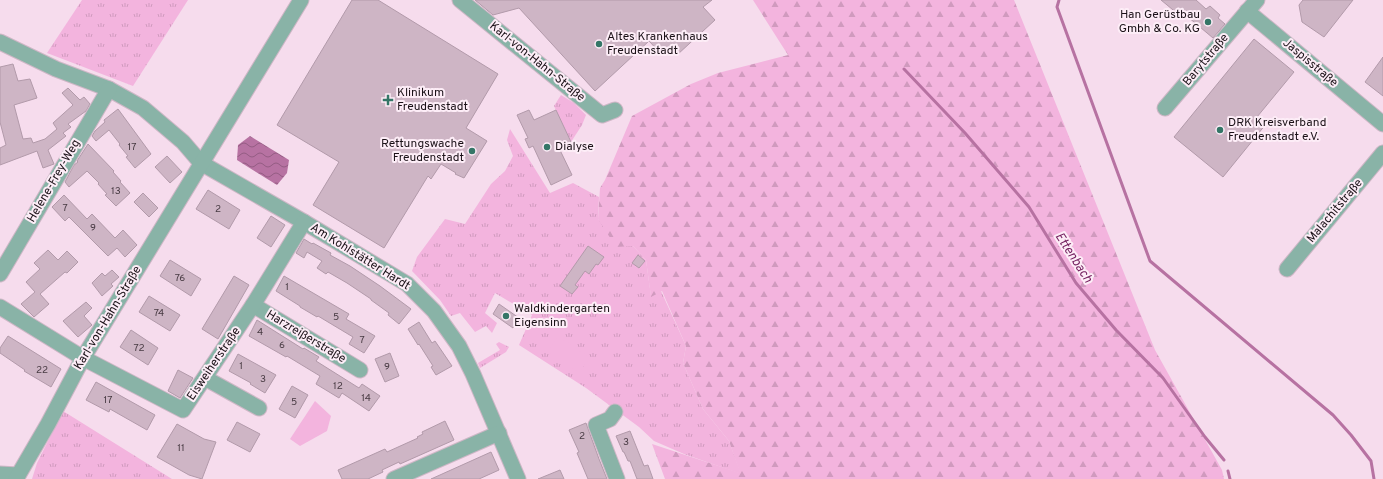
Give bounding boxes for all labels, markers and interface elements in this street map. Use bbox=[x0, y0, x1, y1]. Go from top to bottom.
place label: Han Gerüstbau Gmbh & Co. KG bbox=[1119, 7, 1200, 37]
marker: Han Gerüstbau Gmbh & Co. KG bbox=[1203, 17, 1213, 27]
street label: Karl-von-Hahn-Straße bbox=[486, 19, 588, 105]
place label: Altes Krankenhaus Freudenstadt bbox=[607, 29, 708, 59]
street label: Barytstraße bbox=[1179, 31, 1233, 89]
street label: Jaspisstraße bbox=[1279, 35, 1341, 91]
marker: Altes Krankenhaus Freudenstadt bbox=[594, 39, 604, 49]
place label: Klinikum Freudenstadt bbox=[397, 85, 468, 115]
marker: Klinikum Freudenstadt bbox=[382, 94, 394, 106]
place label: DRK Kreisverband Freudenstadt e.V. bbox=[1228, 115, 1326, 145]
marker: DRK Kreisverband Freudenstadt e.V. bbox=[1215, 125, 1225, 135]
place label: Rettungswache Freudenstadt bbox=[381, 136, 464, 166]
street label: Helene-Frey-Weg bbox=[24, 137, 84, 225]
place label: Dialyse bbox=[555, 139, 594, 155]
house number: 17 bbox=[128, 141, 136, 154]
marker: Dialyse bbox=[542, 142, 552, 152]
marker: Rettungswache Freudenstadt bbox=[467, 146, 477, 156]
street label: Malachitstraße bbox=[1304, 176, 1366, 246]
house number: 13 bbox=[111, 185, 121, 198]
house number: 7 bbox=[62, 202, 68, 215]
house number: 2 bbox=[215, 203, 221, 216]
street label: Am Kohlstätter Hardt bbox=[307, 220, 413, 294]
house number: 9 bbox=[90, 222, 96, 235]
water label: Ettenbach bbox=[1051, 230, 1095, 286]
street label: Karl-von-Hahn-Straße bbox=[71, 263, 145, 373]
house number: 76 bbox=[175, 272, 185, 285]
house number: 1 bbox=[285, 281, 289, 294]
place label: Waldkindergarten Eigensinn bbox=[514, 301, 610, 331]
house number: 74 bbox=[154, 307, 164, 320]
street label: Harzreißerstraße bbox=[263, 307, 349, 367]
house number: 5 bbox=[333, 311, 339, 324]
marker: Waldkindergarten Eigensinn bbox=[501, 311, 511, 321]
street label: Eisweiherstraße bbox=[184, 324, 244, 404]
house number: 4 bbox=[257, 326, 263, 339]
house number: 7 bbox=[359, 334, 365, 347]
house number: 6 bbox=[279, 339, 285, 352]
house number: 72 bbox=[133, 342, 145, 355]
house number: 1 bbox=[239, 360, 243, 373]
house number: 9 bbox=[384, 361, 390, 374]
house number: 22 bbox=[36, 364, 48, 377]
house number: 3 bbox=[260, 373, 266, 386]
house number: 12 bbox=[333, 380, 343, 393]
house number: 14 bbox=[361, 392, 371, 405]
house number: 17 bbox=[104, 394, 112, 407]
house number: 5 bbox=[291, 396, 297, 409]
house number: 2 bbox=[579, 430, 585, 443]
house number: 3 bbox=[623, 436, 629, 449]
house number: 11 bbox=[177, 442, 185, 455]

